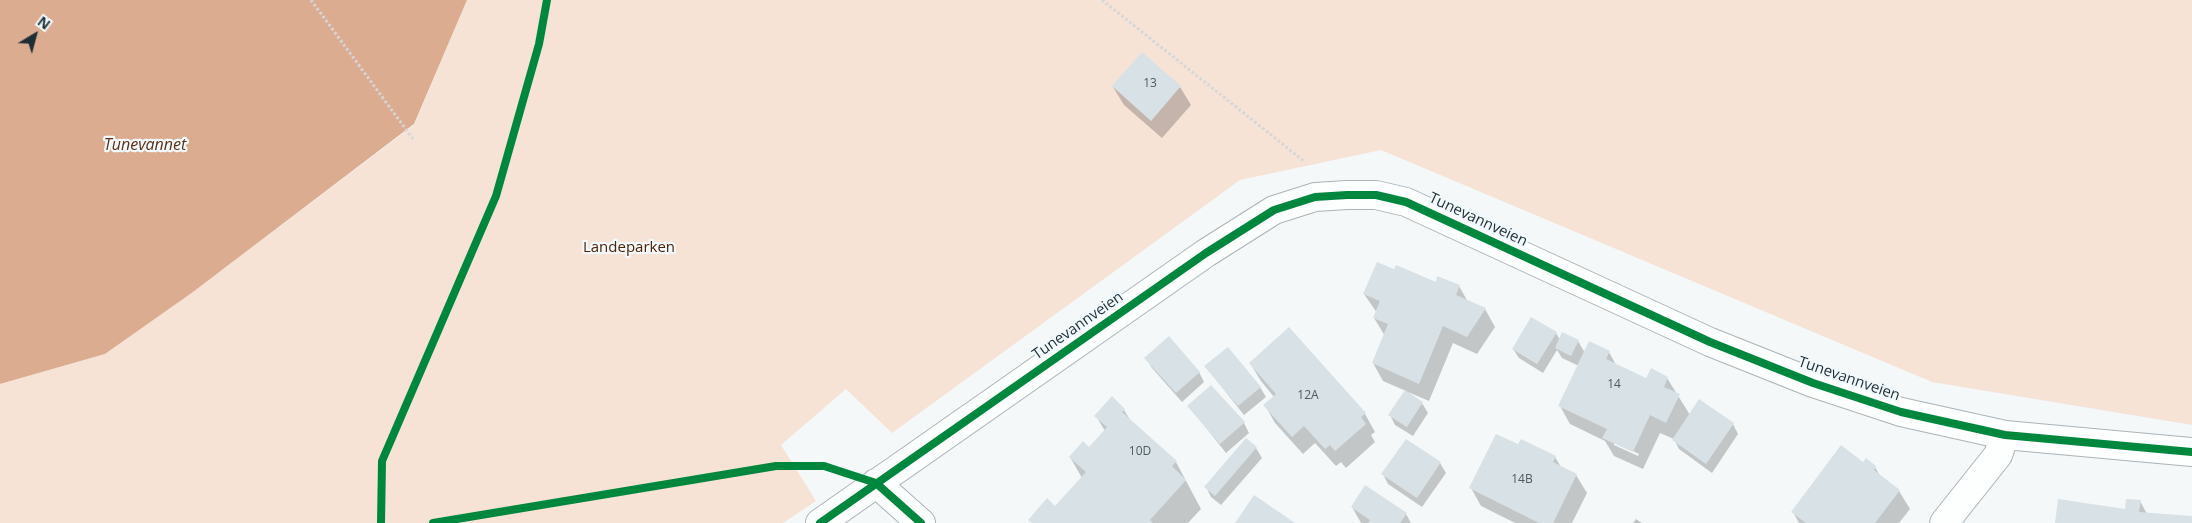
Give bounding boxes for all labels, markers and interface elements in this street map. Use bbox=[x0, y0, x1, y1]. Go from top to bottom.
north arrow bbox=[10, 10, 60, 60]
text: N bbox=[34, 12, 55, 34]
house number: 13 bbox=[1143, 77, 1157, 91]
water label: Tunevannet bbox=[104, 135, 186, 155]
street label: Tunevannveien bbox=[1426, 189, 1530, 251]
park label: Landeparken bbox=[583, 239, 675, 257]
street label: Tunevannveien bbox=[1029, 288, 1127, 364]
street label: Tunevannveien bbox=[1796, 353, 1902, 405]
house number: 14 bbox=[1607, 378, 1621, 392]
house number: 12A bbox=[1297, 389, 1319, 403]
house number: 10D bbox=[1129, 445, 1151, 459]
house number: 14B bbox=[1511, 473, 1533, 487]

